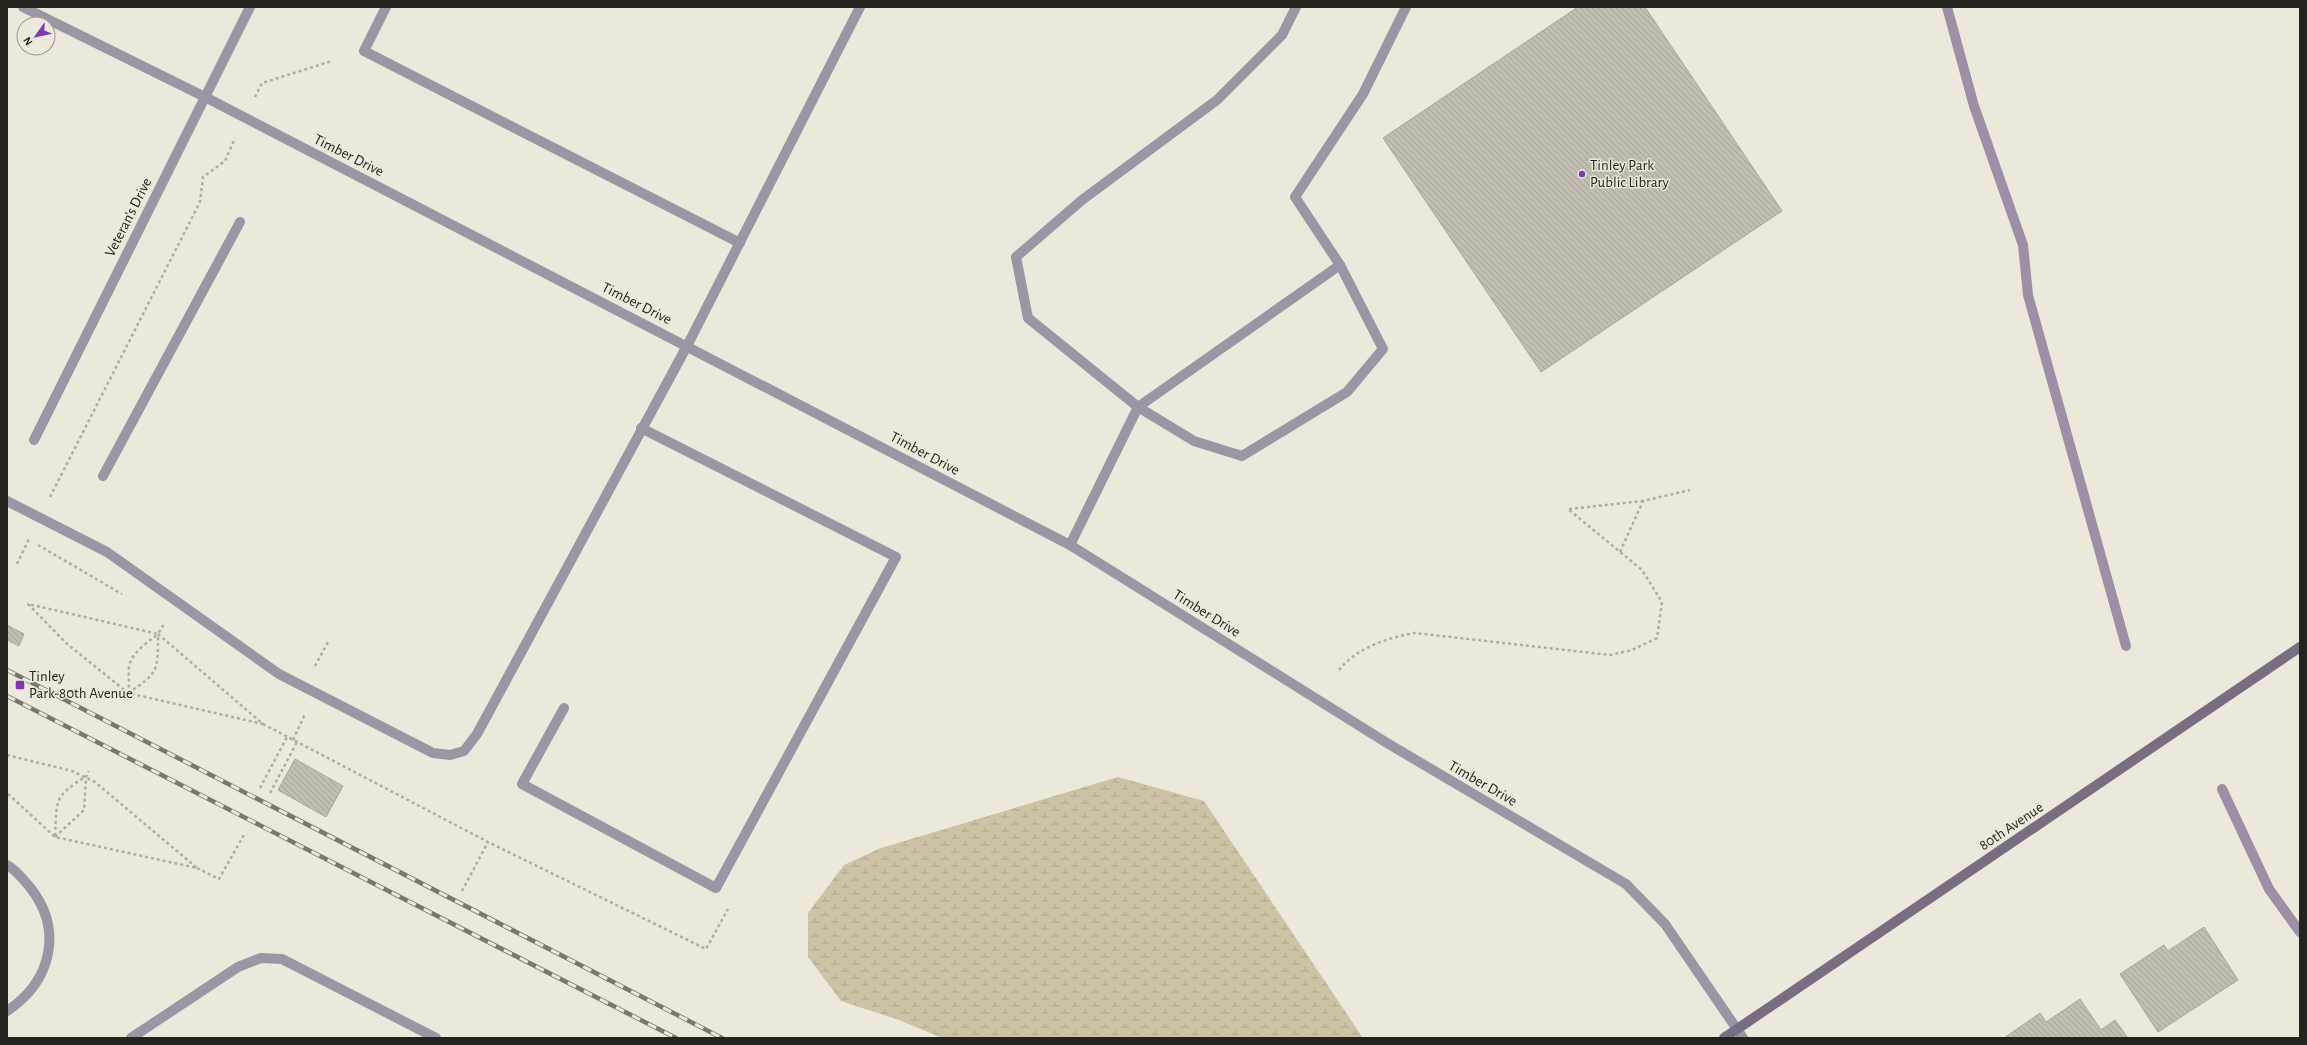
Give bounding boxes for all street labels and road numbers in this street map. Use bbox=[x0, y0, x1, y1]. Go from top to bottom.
street label: Timber Drive bbox=[311, 131, 386, 179]
street label: Veteran's Drive bbox=[102, 175, 155, 259]
street label: Timber Drive bbox=[599, 279, 674, 327]
street label: Timber Drive bbox=[888, 429, 962, 478]
street label: Timber Drive bbox=[1170, 587, 1243, 640]
street label: Timber Drive bbox=[1446, 758, 1520, 809]
street label: 80th Avenue bbox=[1976, 800, 2046, 853]

